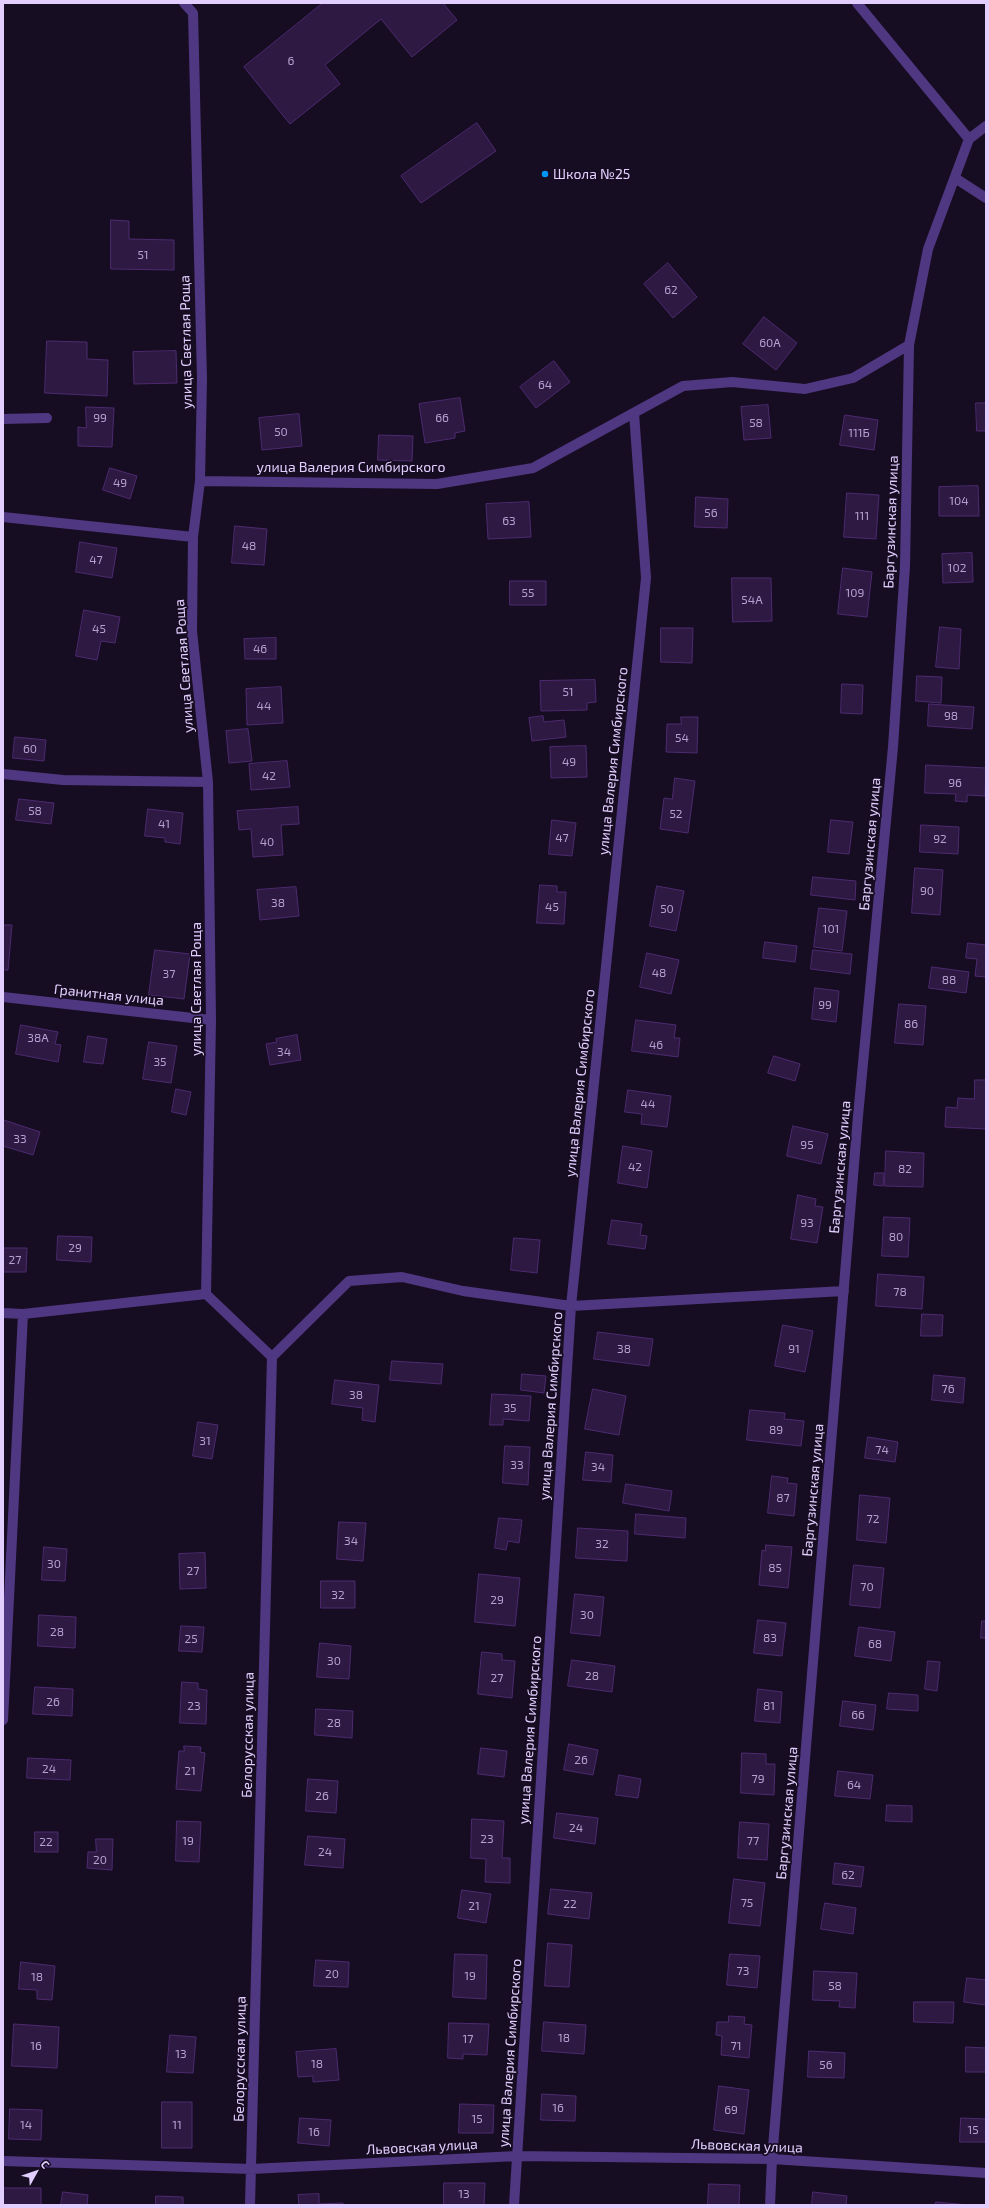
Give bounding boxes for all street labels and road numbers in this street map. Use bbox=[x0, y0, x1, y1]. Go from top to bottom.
street label: улица Светлая Роща bbox=[176, 275, 196, 409]
street label: Баргузинская улица bbox=[880, 455, 902, 589]
street label: улица Валерия Симбирского bbox=[257, 459, 445, 475]
street label: улица Светлая Роща bbox=[171, 599, 197, 733]
street label: улица Валерия Симбирского bbox=[595, 666, 631, 856]
street label: Баргузинская улица bbox=[856, 777, 884, 911]
street label: улица Светлая Роща bbox=[188, 922, 204, 1056]
street label: Гранитная улица bbox=[53, 981, 165, 1009]
street label: улица Валерия Симбирского bbox=[562, 988, 598, 1178]
street label: Баргузинская улица bbox=[826, 1100, 854, 1234]
street label: улица Валерия Симбирского bbox=[536, 1311, 566, 1501]
street label: Баргузинская улица bbox=[799, 1423, 827, 1557]
street label: улица Валерия Симбирского bbox=[515, 1635, 545, 1825]
street label: Белорусская улица bbox=[239, 1672, 257, 1798]
street label: Баргузинская улица bbox=[773, 1746, 801, 1880]
street label: улица Валерия Симбирского bbox=[495, 1958, 525, 2148]
street label: Белорусская улица bbox=[231, 1996, 249, 2122]
street label: Львовская улица bbox=[366, 2136, 478, 2158]
street label: Львовская улица bbox=[691, 2136, 803, 2156]

